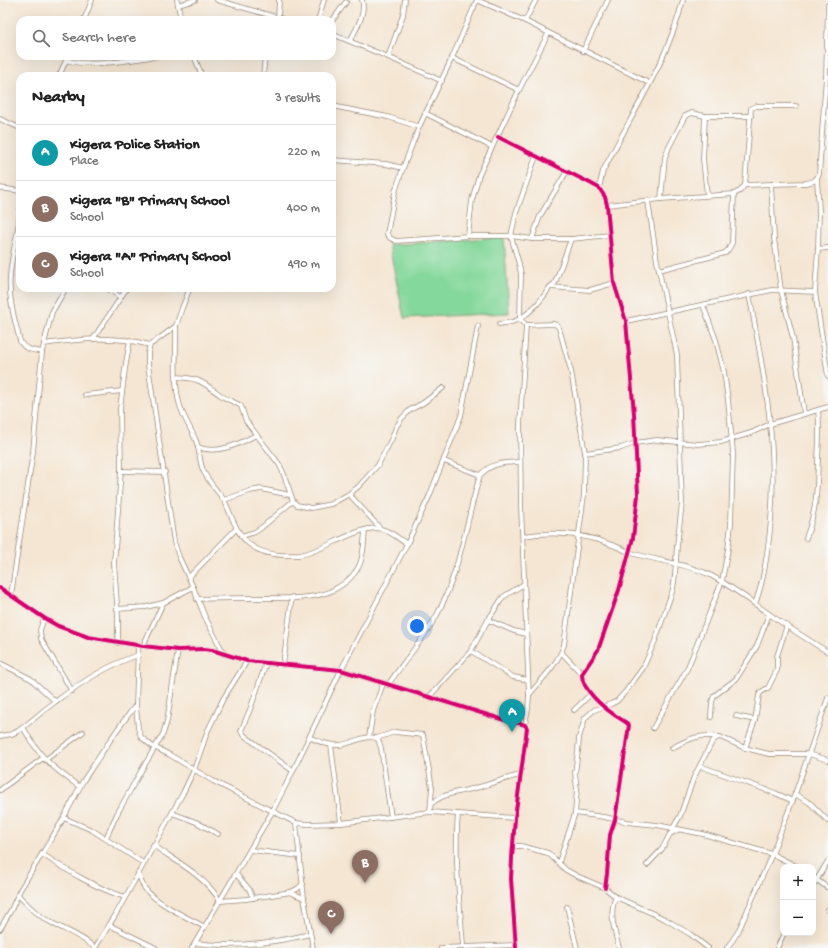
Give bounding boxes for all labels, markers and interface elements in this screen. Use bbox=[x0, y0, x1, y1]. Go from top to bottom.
search box bbox=[16, 16, 336, 60]
icon: search bbox=[30, 27, 52, 49]
text: Search here bbox=[62, 29, 136, 47]
text: Nearby bbox=[32, 88, 85, 108]
text: 3 results bbox=[275, 91, 320, 106]
text: Kigera Police Station bbox=[70, 136, 200, 154]
text: A bbox=[41, 145, 49, 160]
text: 220 m bbox=[288, 145, 320, 160]
text: Place bbox=[70, 154, 98, 169]
text: Kigera "B" Primary School bbox=[70, 192, 230, 210]
text: B bbox=[42, 201, 48, 216]
text: 400 m bbox=[287, 201, 320, 216]
text: School bbox=[70, 210, 104, 225]
text: Kigera "A" Primary School bbox=[70, 248, 231, 266]
text: C bbox=[41, 257, 49, 272]
text: 490 m bbox=[288, 257, 320, 272]
text: School bbox=[70, 266, 104, 281]
your location bbox=[407, 616, 427, 636]
pin: A bbox=[499, 699, 525, 732]
pin: B bbox=[352, 850, 378, 883]
map controls bbox=[780, 864, 816, 936]
button: + bbox=[780, 864, 816, 900]
button: − bbox=[780, 900, 816, 936]
pin: C bbox=[318, 901, 344, 934]

